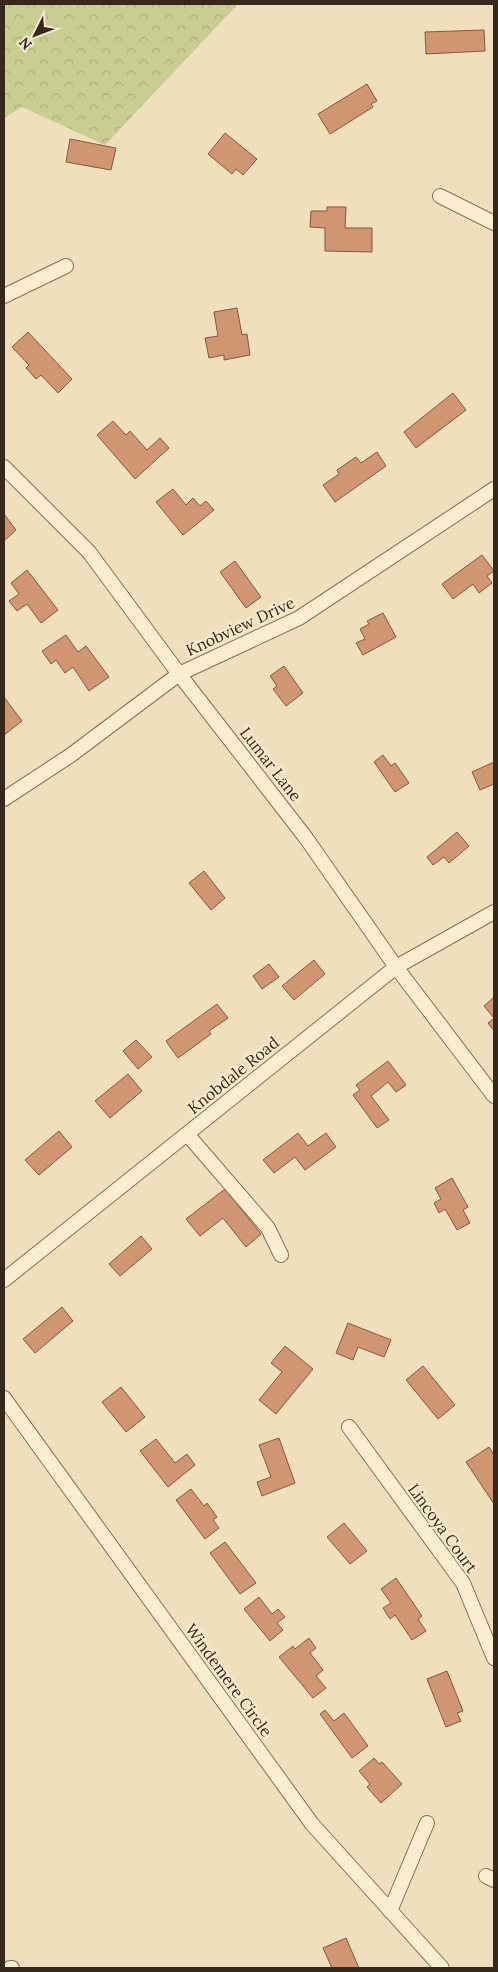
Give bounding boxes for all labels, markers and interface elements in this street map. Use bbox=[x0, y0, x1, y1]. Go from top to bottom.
north arrow bbox=[10, 10, 60, 60]
text: N bbox=[15, 34, 36, 54]
street label: Knobview Drive bbox=[183, 592, 298, 660]
street label: Lumar Lane bbox=[236, 723, 306, 805]
street label: Knobdale Road bbox=[183, 1032, 283, 1118]
street label: Lincoya Court bbox=[404, 1479, 483, 1577]
street label: Windemere Circle bbox=[181, 1620, 277, 1741]

